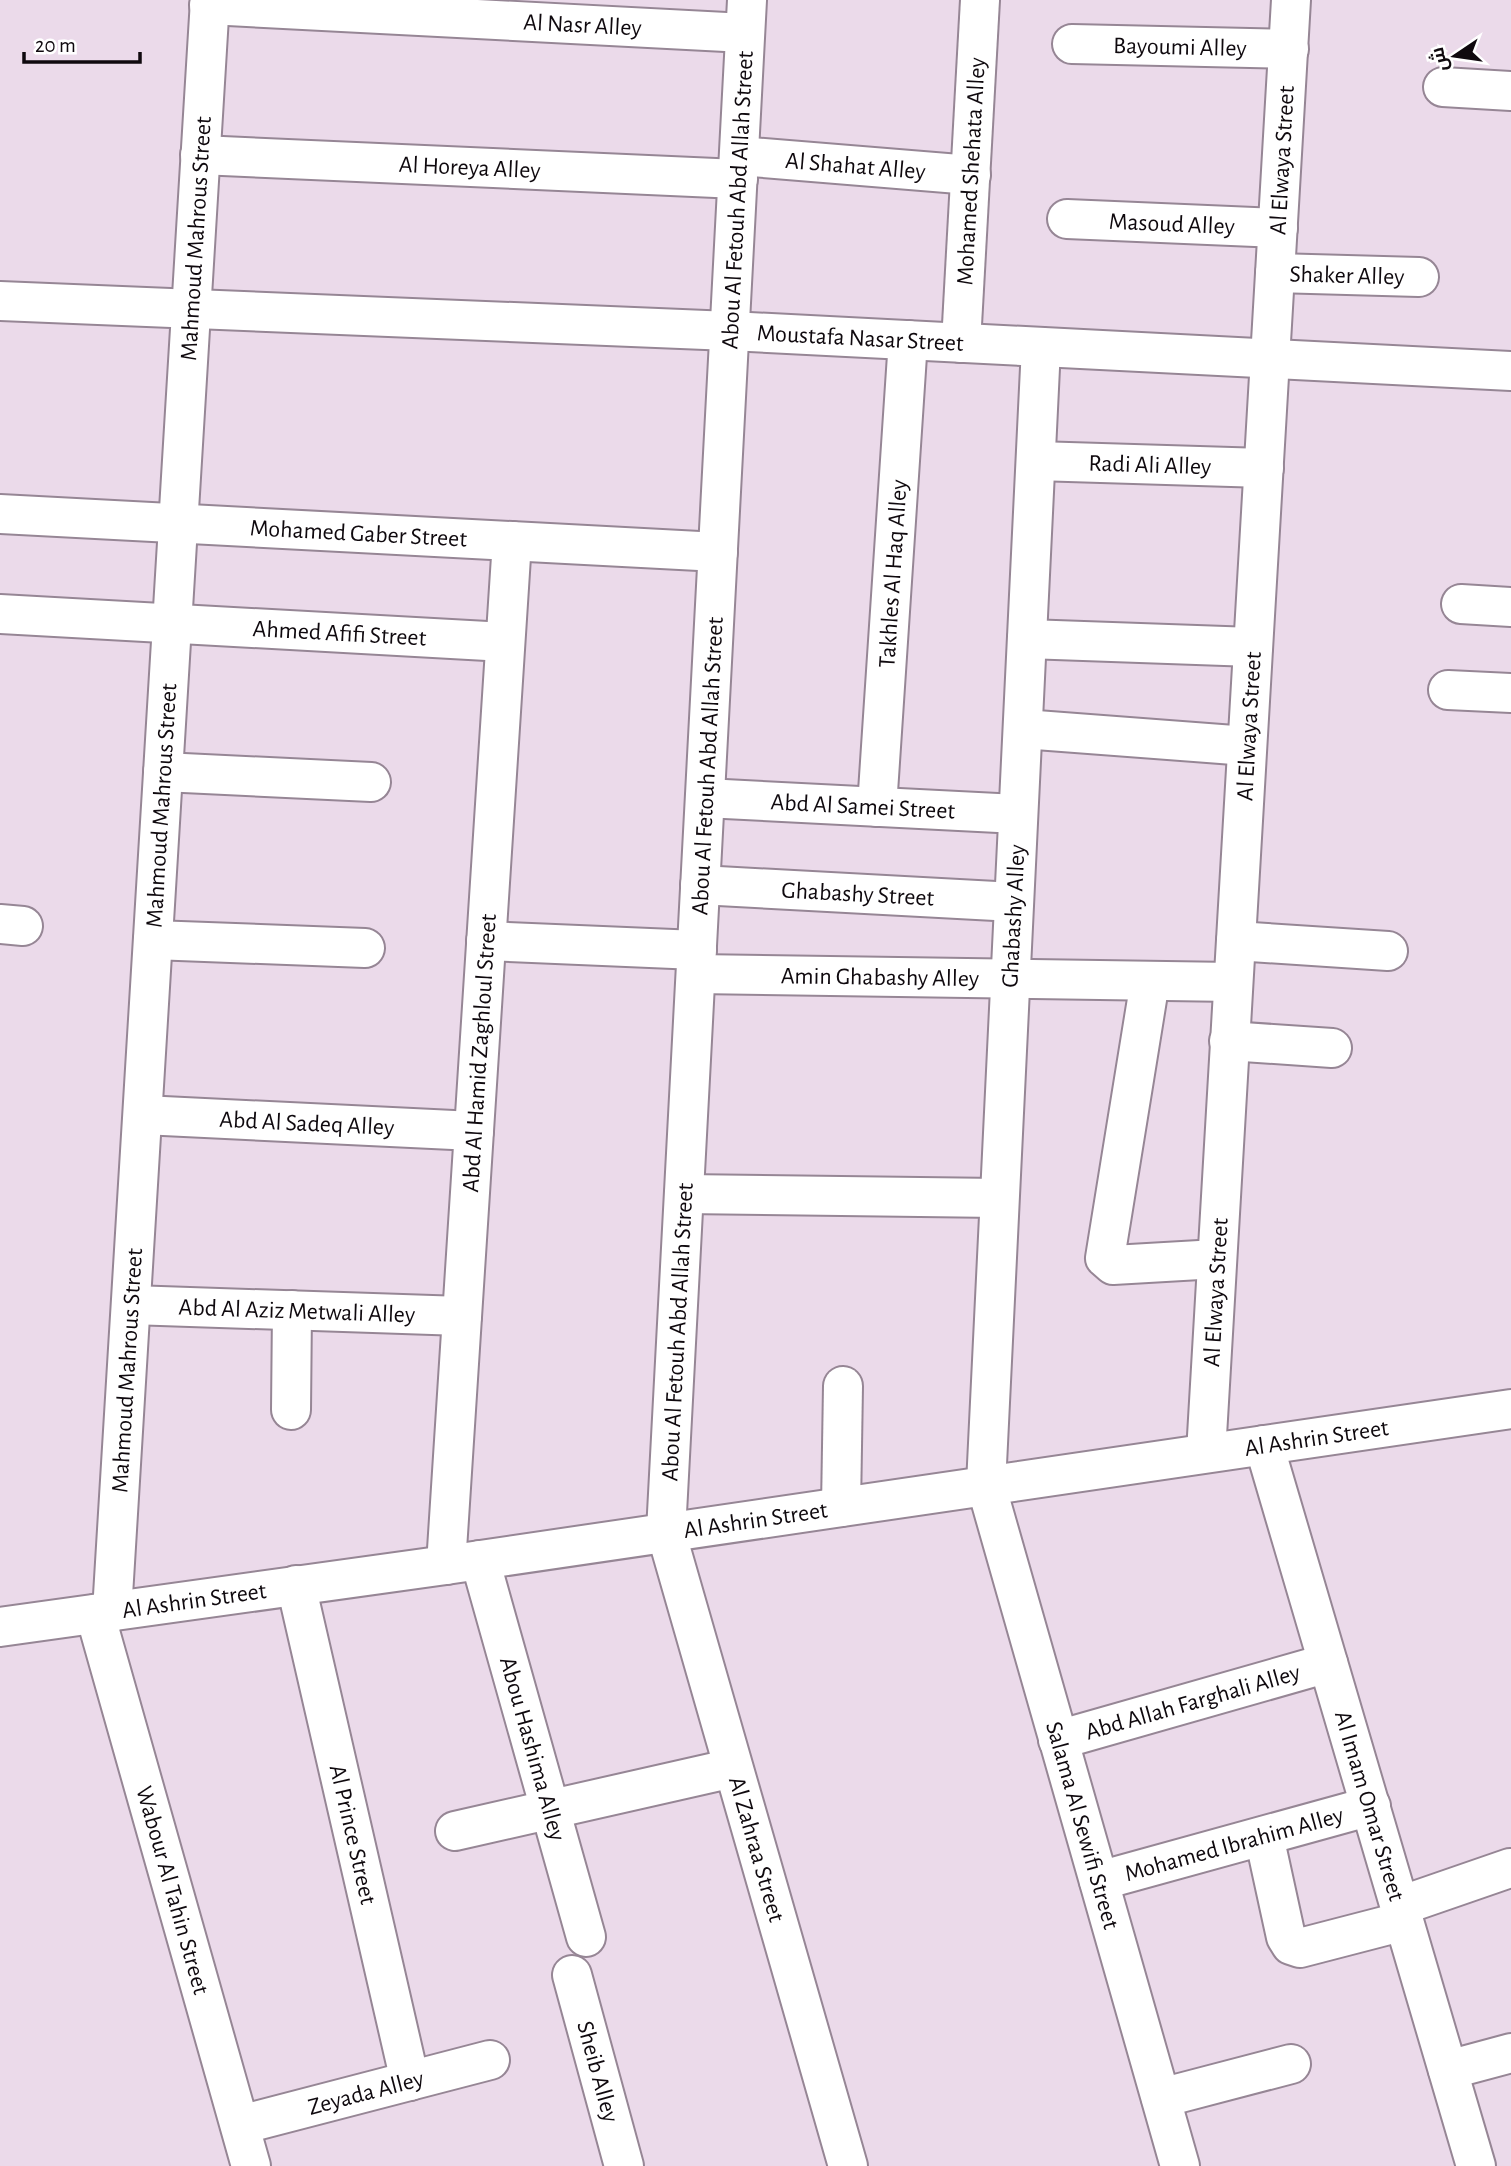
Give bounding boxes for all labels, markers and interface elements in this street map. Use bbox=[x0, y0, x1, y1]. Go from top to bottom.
street label: Al Nasr Alley bbox=[523, 10, 642, 41]
scale bar bbox=[24, 21, 140, 65]
north arrow bbox=[1420, 21, 1490, 91]
street label: Bayoumi Alley bbox=[1113, 34, 1247, 61]
text: 20 m bbox=[35, 35, 76, 56]
text: ش bbox=[1427, 45, 1453, 74]
street label: Abou Al Fetouh Abd Allah Street bbox=[718, 50, 758, 350]
street label: Mohamed Shehata Alley bbox=[953, 57, 990, 286]
street label: Al Elwaya Street bbox=[1266, 85, 1299, 235]
street label: Mahmoud Mahrous Street bbox=[177, 115, 216, 362]
street label: Al Shahat Alley bbox=[784, 149, 927, 184]
street label: Al Horeya Alley bbox=[398, 153, 541, 183]
street label: Masoud Alley bbox=[1108, 210, 1235, 239]
street label: Shaker Alley bbox=[1289, 262, 1405, 290]
street label: Moustafa Nasar Street bbox=[756, 321, 965, 356]
street label: Radi Ali Alley bbox=[1088, 452, 1212, 479]
street label: Takhles Al Haq Alley bbox=[875, 479, 912, 669]
street label: Mohamed Gaber Street bbox=[249, 516, 468, 552]
street label: Abou Al Fetouh Abd Allah Street bbox=[688, 616, 728, 916]
street label: Ahmed Afifi Street bbox=[252, 617, 427, 651]
street label: Al Elwaya Street bbox=[1233, 651, 1266, 802]
street label: Mahmoud Mahrous Street bbox=[143, 682, 181, 928]
street label: Abd Al Samei Street bbox=[770, 790, 956, 824]
street label: Ghabashy Alley bbox=[998, 844, 1030, 988]
street label: Ghabashy Street bbox=[781, 878, 935, 911]
street label: Abd Al Hamid Zaghloul Street bbox=[459, 913, 501, 1193]
street label: Amin Ghabashy Alley bbox=[781, 964, 979, 991]
street label: Abd Al Sadeq Alley bbox=[219, 1108, 395, 1140]
street label: Abou Al Fetouh Abd Allah Street bbox=[658, 1182, 698, 1482]
street label: Al Elwaya Street bbox=[1200, 1217, 1233, 1368]
street label: Mahmoud Mahrous Street bbox=[108, 1247, 147, 1493]
street label: Abd Al Aziz Metwali Alley bbox=[178, 1296, 416, 1327]
street label: Al Ashrin Street bbox=[1243, 1416, 1391, 1461]
street label: Al Ashrin Street bbox=[682, 1498, 829, 1543]
street label: Al Ashrin Street bbox=[121, 1579, 268, 1623]
street label: Abou Hashima Alley bbox=[495, 1654, 569, 1844]
street label: Abd Allah Farghali Alley bbox=[1083, 1661, 1303, 1745]
street label: Al Imam Omar Street bbox=[1330, 1708, 1408, 1904]
street label: Salama Al Sewifi Street bbox=[1041, 1719, 1123, 1932]
street label: Al Prince Street bbox=[325, 1762, 380, 1907]
street label: Al Zahraa Street bbox=[724, 1774, 788, 1925]
street label: Wabour Al Tahin Street bbox=[131, 1784, 213, 1998]
street label: Mohamed Ibrahim Alley bbox=[1122, 1803, 1346, 1886]
street label: Sheib Alley bbox=[572, 2018, 623, 2125]
street label: Zeyada Alley bbox=[306, 2067, 426, 2120]

